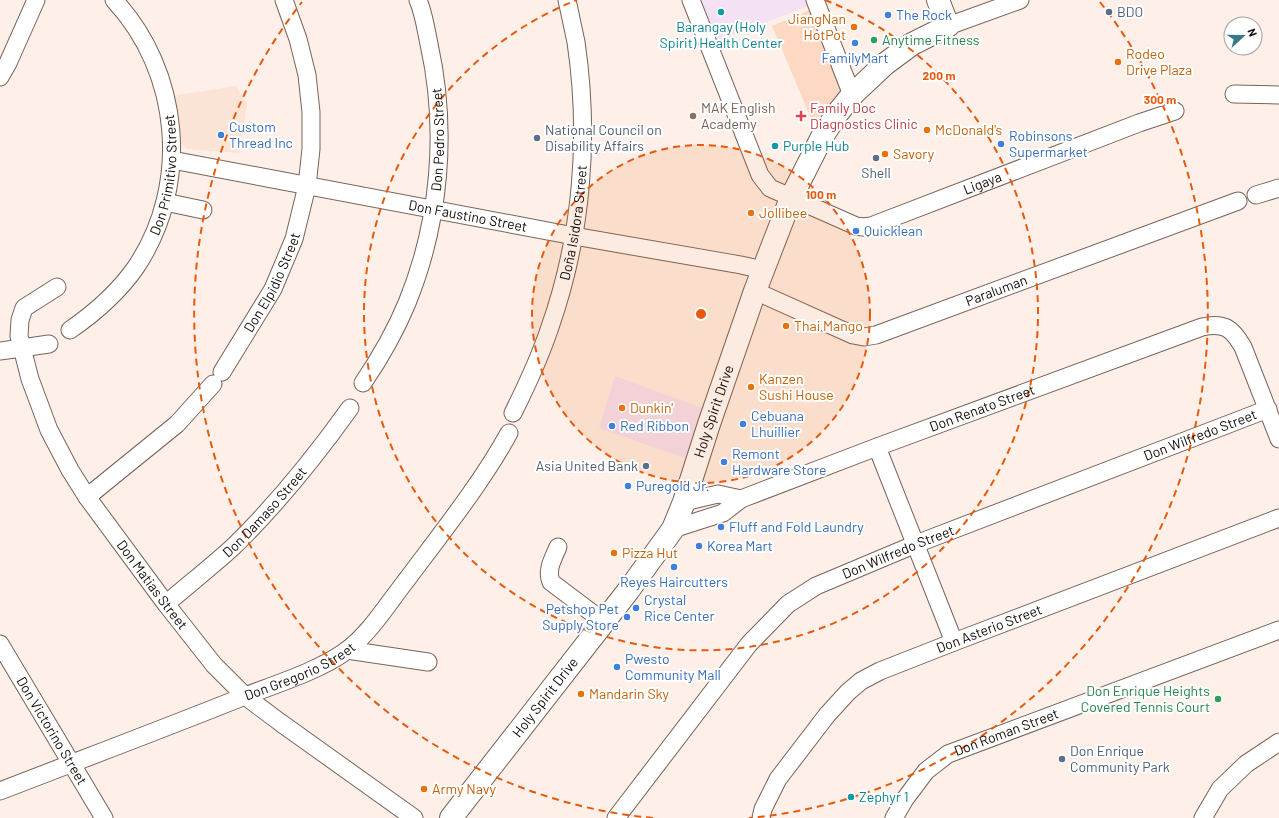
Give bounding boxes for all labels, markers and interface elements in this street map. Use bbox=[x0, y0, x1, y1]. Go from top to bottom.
place label: BDO bbox=[1117, 3, 1143, 20]
place label: The Rock bbox=[896, 6, 952, 23]
marker: Barangay (Holy Spirit) Health Center bbox=[716, 7, 726, 17]
marker: BDO bbox=[1104, 7, 1114, 17]
place label: JiangNan HotPot bbox=[788, 10, 846, 43]
marker: The Rock bbox=[883, 10, 893, 20]
north arrow bbox=[1223, 16, 1263, 56]
place label: Barangay (Holy Spirit) Health Center bbox=[660, 18, 783, 51]
marker: JiangNan HotPot bbox=[849, 22, 859, 32]
text: N bbox=[1245, 26, 1260, 38]
place label: Anytime Fitness bbox=[882, 31, 980, 48]
marker: Anytime Fitness bbox=[869, 35, 879, 45]
marker: FamilyMart bbox=[850, 38, 860, 48]
place label: Rodeo Drive Plaza bbox=[1126, 45, 1192, 78]
place label: FamilyMart bbox=[821, 49, 889, 66]
marker: Rodeo Drive Plaza bbox=[1113, 57, 1123, 67]
text: 200 m bbox=[923, 68, 955, 82]
street label: Don Pedro Street bbox=[427, 87, 447, 192]
text: 300 m bbox=[1144, 92, 1176, 106]
place label: MAK English Academy bbox=[701, 99, 775, 132]
place label: Family Doc Diagnostics Clinic bbox=[810, 99, 918, 132]
marker: Family Doc Diagnostics Clinic bbox=[795, 110, 807, 122]
marker: MAK English Academy bbox=[688, 111, 698, 121]
street label: Don Primitivo Street bbox=[145, 113, 180, 238]
place label: Custom Thread Inc bbox=[229, 118, 293, 151]
place label: National Council on Disability Affairs bbox=[545, 121, 662, 154]
place label: McDonald's bbox=[935, 121, 1003, 138]
marker: McDonald's bbox=[922, 125, 932, 135]
place label: Robinsons Supermarket bbox=[1009, 127, 1088, 160]
marker: Custom Thread Inc bbox=[216, 130, 226, 140]
marker: National Council on Disability Affairs bbox=[532, 133, 542, 143]
place label: Purple Hub bbox=[783, 137, 849, 154]
marker: Robinsons Supermarket bbox=[996, 139, 1006, 149]
marker: Purple Hub bbox=[770, 141, 780, 151]
place label: Savory bbox=[893, 145, 935, 162]
marker: Savory bbox=[880, 149, 890, 159]
marker: Shell bbox=[871, 153, 881, 163]
place label: Shell bbox=[861, 164, 891, 181]
street label: Doña Isidora Street bbox=[556, 165, 590, 282]
street label: Ligaya bbox=[961, 168, 1004, 198]
text: 100 m bbox=[806, 187, 836, 201]
street label: Don Faustino Street bbox=[407, 196, 529, 235]
place label: Jollibee bbox=[759, 204, 807, 221]
marker: Jollibee bbox=[746, 208, 756, 218]
place label: Quicklean bbox=[864, 222, 923, 239]
marker: Quicklean bbox=[851, 226, 861, 236]
street label: Don Elpidio Street bbox=[240, 231, 303, 335]
street label: Paraluman bbox=[963, 271, 1029, 309]
centre of rings bbox=[694, 307, 708, 321]
place label: Thai Mango bbox=[794, 317, 863, 334]
marker: Thai Mango bbox=[781, 321, 791, 331]
street label: Holy Spirit Drive bbox=[690, 363, 737, 460]
place label: Kanzen Sushi House bbox=[759, 370, 834, 403]
street label: Don Renato Street bbox=[927, 381, 1037, 435]
marker: Kanzen Sushi House bbox=[746, 382, 756, 392]
place label: Dunkin' bbox=[630, 399, 673, 416]
marker: Dunkin' bbox=[617, 403, 627, 413]
street label: Don Wilfredo Street bbox=[1141, 405, 1259, 464]
place label: Cebuana Lhuillier bbox=[751, 407, 804, 440]
place label: Red Ribbon bbox=[620, 417, 689, 434]
marker: Cebuana Lhuillier bbox=[738, 419, 748, 429]
marker: Red Ribbon bbox=[607, 421, 617, 431]
place label: Remont Hardware Store bbox=[732, 445, 827, 478]
place label: Asia United Bank bbox=[536, 457, 638, 474]
marker: Remont Hardware Store bbox=[719, 457, 729, 467]
marker: Asia United Bank bbox=[641, 461, 651, 471]
street label: Don Damaso Street bbox=[219, 463, 310, 561]
place label: Puregold Jr. bbox=[636, 477, 710, 494]
marker: Puregold Jr. bbox=[623, 481, 633, 491]
place label: Fluff and Fold Laundry bbox=[729, 518, 864, 535]
street label: Don Wilfredo Street bbox=[839, 521, 956, 582]
marker: Fluff and Fold Laundry bbox=[716, 522, 726, 532]
street label: Don Matias Street bbox=[114, 536, 192, 633]
place label: Korea Mart bbox=[707, 537, 773, 554]
marker: Korea Mart bbox=[694, 541, 704, 551]
place label: Pizza Hut bbox=[622, 544, 678, 561]
marker: Pizza Hut bbox=[609, 548, 619, 558]
marker: Reyes Haircutters bbox=[669, 562, 679, 572]
place label: Reyes Haircutters bbox=[620, 573, 728, 590]
place label: Crystal Rice Center bbox=[644, 591, 715, 624]
place label: Petshop Pet Supply Store bbox=[542, 600, 619, 633]
street label: Don Asterio Street bbox=[934, 600, 1044, 656]
marker: Crystal Rice Center bbox=[631, 603, 641, 613]
marker: Petshop Pet Supply Store bbox=[622, 612, 632, 622]
street label: Don Gregorio Street bbox=[242, 638, 359, 704]
place label: Pwesto Community Mall bbox=[625, 650, 721, 683]
street label: Holy Spirit Drive bbox=[508, 654, 581, 740]
marker: Pwesto Community Mall bbox=[612, 662, 622, 672]
street label: Don Victorino Street bbox=[13, 673, 91, 788]
place label: Don Enrique Heights Covered Tennis Court bbox=[1081, 682, 1210, 715]
place label: Mandarin Sky bbox=[589, 685, 670, 702]
marker: Mandarin Sky bbox=[576, 689, 586, 699]
marker: Don Enrique Heights Covered Tennis Court bbox=[1213, 694, 1223, 704]
street label: Don Roman Street bbox=[952, 704, 1061, 759]
place label: Don Enrique Community Park bbox=[1070, 742, 1170, 775]
marker: Don Enrique Community Park bbox=[1057, 754, 1067, 764]
place label: Army Navy bbox=[432, 780, 496, 797]
marker: Army Navy bbox=[419, 784, 429, 794]
place label: Zephyr 1 bbox=[859, 788, 909, 805]
marker: Zephyr 1 bbox=[846, 792, 856, 802]

